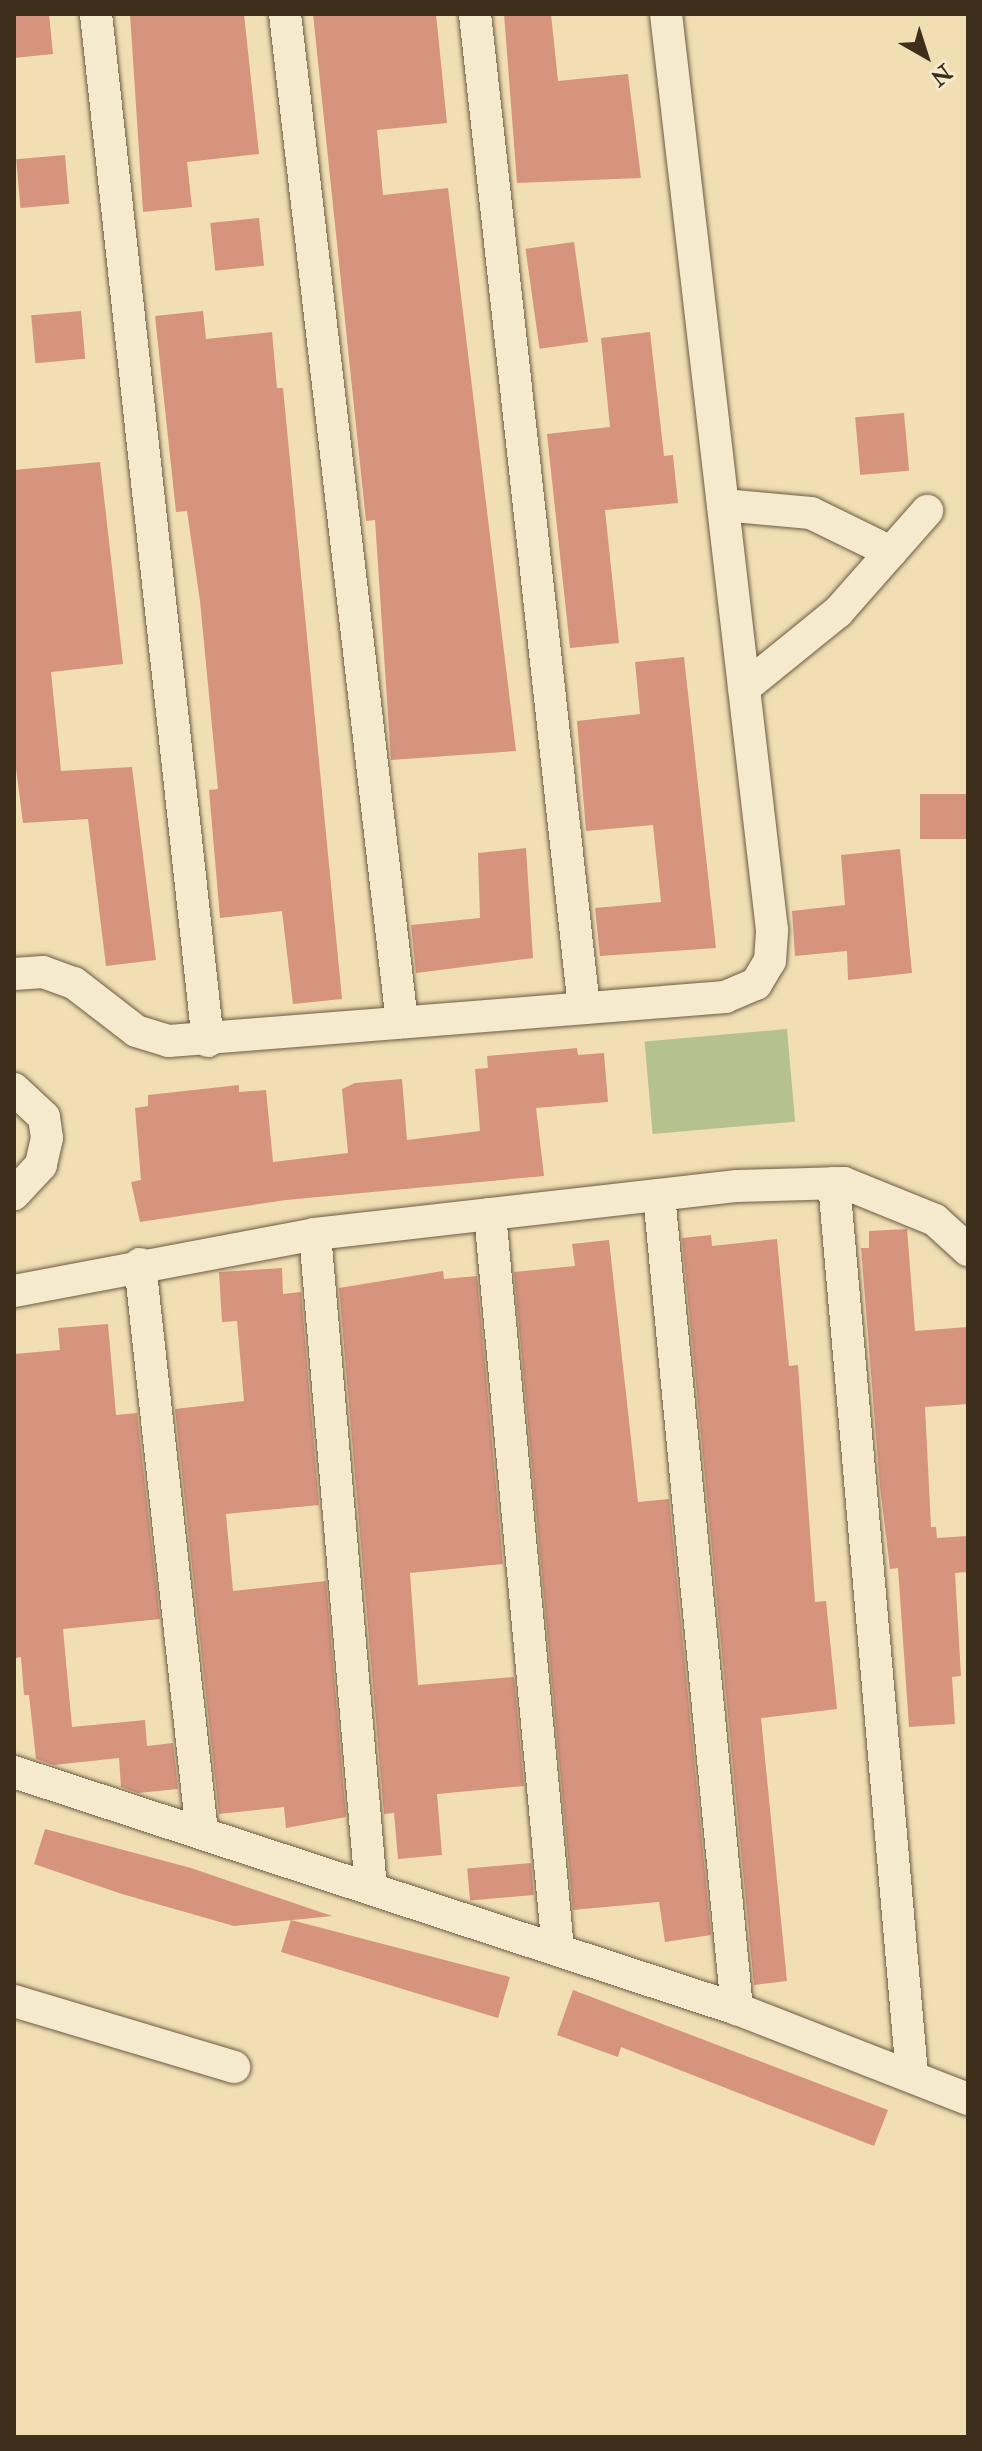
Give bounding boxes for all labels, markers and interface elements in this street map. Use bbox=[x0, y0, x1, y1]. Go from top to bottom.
north arrow bbox=[886, 16, 966, 96]
text: N bbox=[925, 58, 958, 92]

